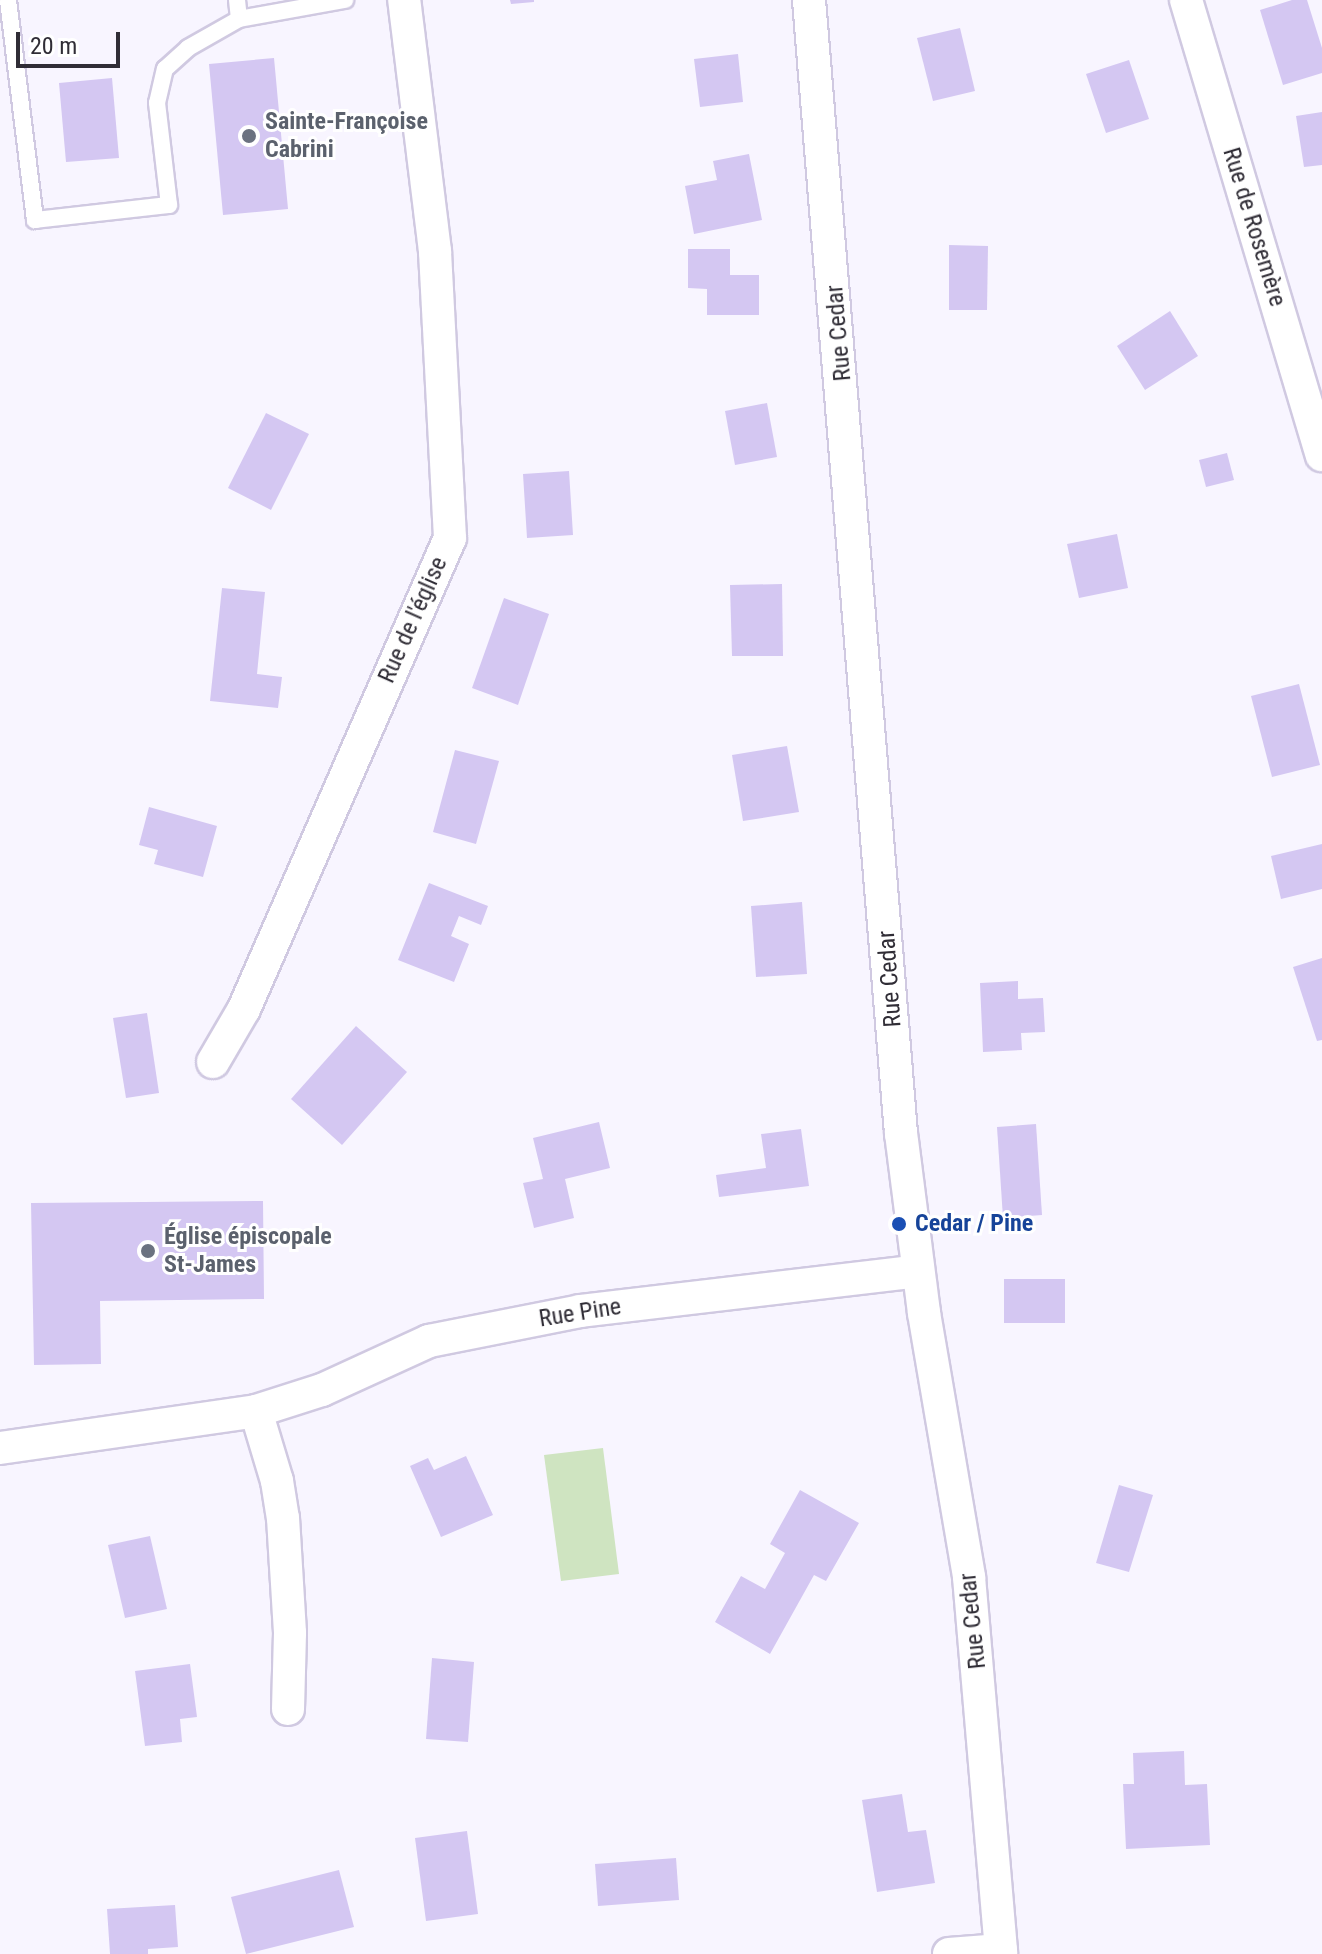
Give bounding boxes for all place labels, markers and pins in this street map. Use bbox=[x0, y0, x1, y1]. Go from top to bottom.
place label: Sainte-Françoise Cabrini bbox=[265, 108, 428, 164]
marker: Sainte-Françoise Cabrini bbox=[240, 127, 258, 145]
place label: Cedar / Pine bbox=[915, 1210, 1033, 1238]
marker: Cedar / Pine bbox=[890, 1215, 908, 1233]
place label: Église épiscopale St-James bbox=[164, 1223, 332, 1279]
marker: Église épiscopale St-James bbox=[139, 1242, 157, 1260]

